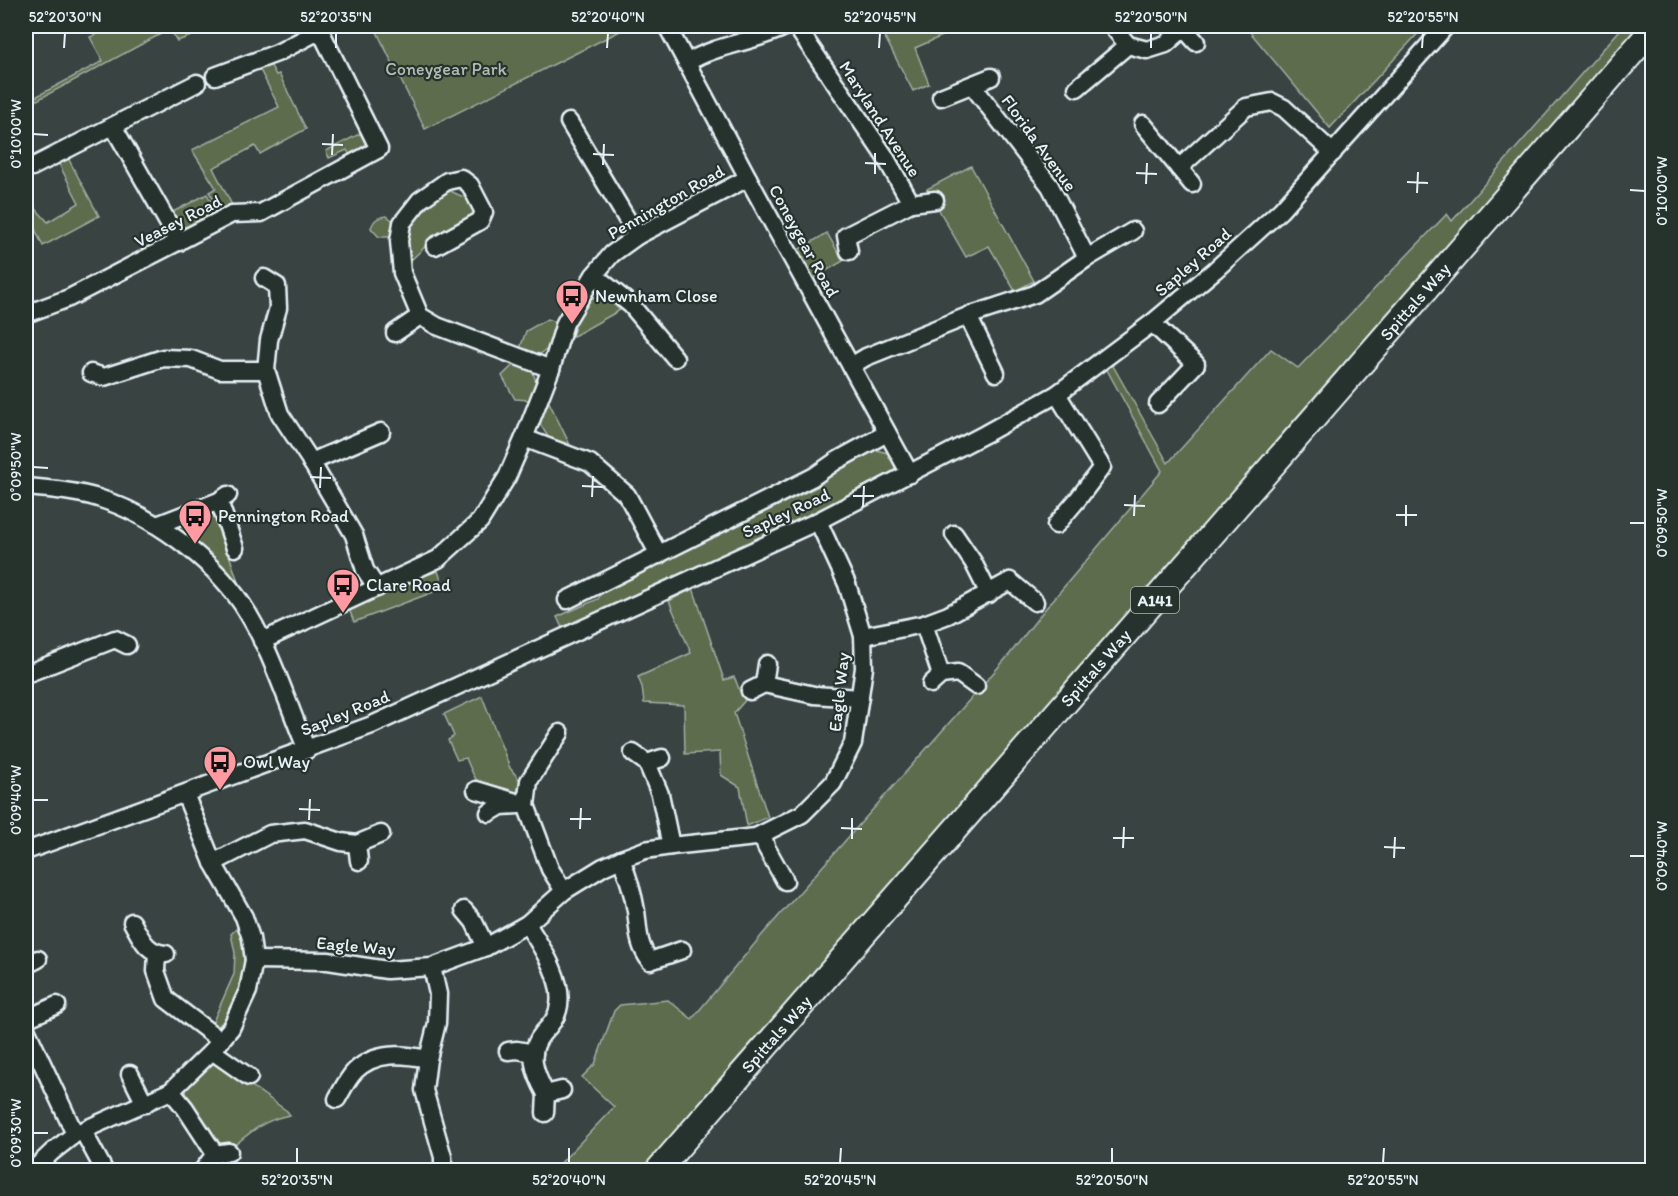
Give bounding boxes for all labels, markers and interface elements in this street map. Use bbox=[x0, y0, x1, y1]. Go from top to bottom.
text: 52°20'30"N bbox=[28, 8, 102, 26]
text: 52°20'35"N bbox=[300, 8, 372, 26]
text: 52°20'40"N bbox=[571, 8, 645, 26]
text: 52°20'45"N bbox=[844, 8, 916, 26]
text: 52°20'50"N bbox=[1115, 8, 1187, 26]
text: 52°20'55"N bbox=[1387, 8, 1459, 26]
street label: Maryland Avenue bbox=[834, 57, 926, 181]
park label: Coneygear Park bbox=[385, 58, 508, 80]
street label: Florida Avenue bbox=[996, 90, 1082, 196]
text: 0°10'00"W bbox=[7, 99, 25, 169]
text: 0°10'00"W bbox=[1653, 156, 1671, 226]
street label: Pennington Road bbox=[604, 160, 728, 244]
street label: Coneygear Road bbox=[764, 181, 844, 301]
street label: Veasey Road bbox=[131, 190, 226, 252]
street label: Sapley Road bbox=[1150, 223, 1236, 301]
street label: Spittals Way bbox=[1375, 258, 1455, 345]
bus stop icon: Newnham Close bbox=[554, 278, 590, 325]
place label: Newnham Close bbox=[595, 285, 718, 307]
text: 0°09'50"W bbox=[7, 432, 25, 501]
street label: Sapley Road bbox=[738, 483, 834, 543]
text: 0°09'50"W bbox=[1653, 488, 1671, 557]
bus stop icon: Pennington Road bbox=[177, 498, 213, 545]
place label: Pennington Road bbox=[218, 505, 349, 527]
bus stop icon: Clare Road bbox=[325, 567, 361, 614]
place label: Clare Road bbox=[366, 574, 451, 596]
road number: A141 bbox=[1131, 587, 1179, 613]
street label: Spittals Way bbox=[1056, 624, 1136, 712]
street label: Eagle Way bbox=[824, 651, 854, 733]
street label: Sapley Road bbox=[297, 685, 393, 741]
bus stop icon: Owl Way bbox=[202, 744, 238, 791]
place label: Owl Way bbox=[243, 751, 311, 773]
text: 0°09'40"W bbox=[7, 765, 25, 835]
text: 0°09'40"W bbox=[1653, 821, 1671, 891]
street label: Eagle Way bbox=[315, 932, 397, 960]
street label: Spittals Way bbox=[736, 990, 817, 1078]
text: 0°09'30"W bbox=[7, 1098, 25, 1168]
text: 52°20'35"N bbox=[261, 1171, 333, 1189]
text: 52°20'40"N bbox=[532, 1171, 606, 1189]
text: 52°20'45"N bbox=[804, 1171, 876, 1189]
text: 52°20'50"N bbox=[1076, 1171, 1148, 1189]
text: 52°20'55"N bbox=[1347, 1171, 1419, 1189]

